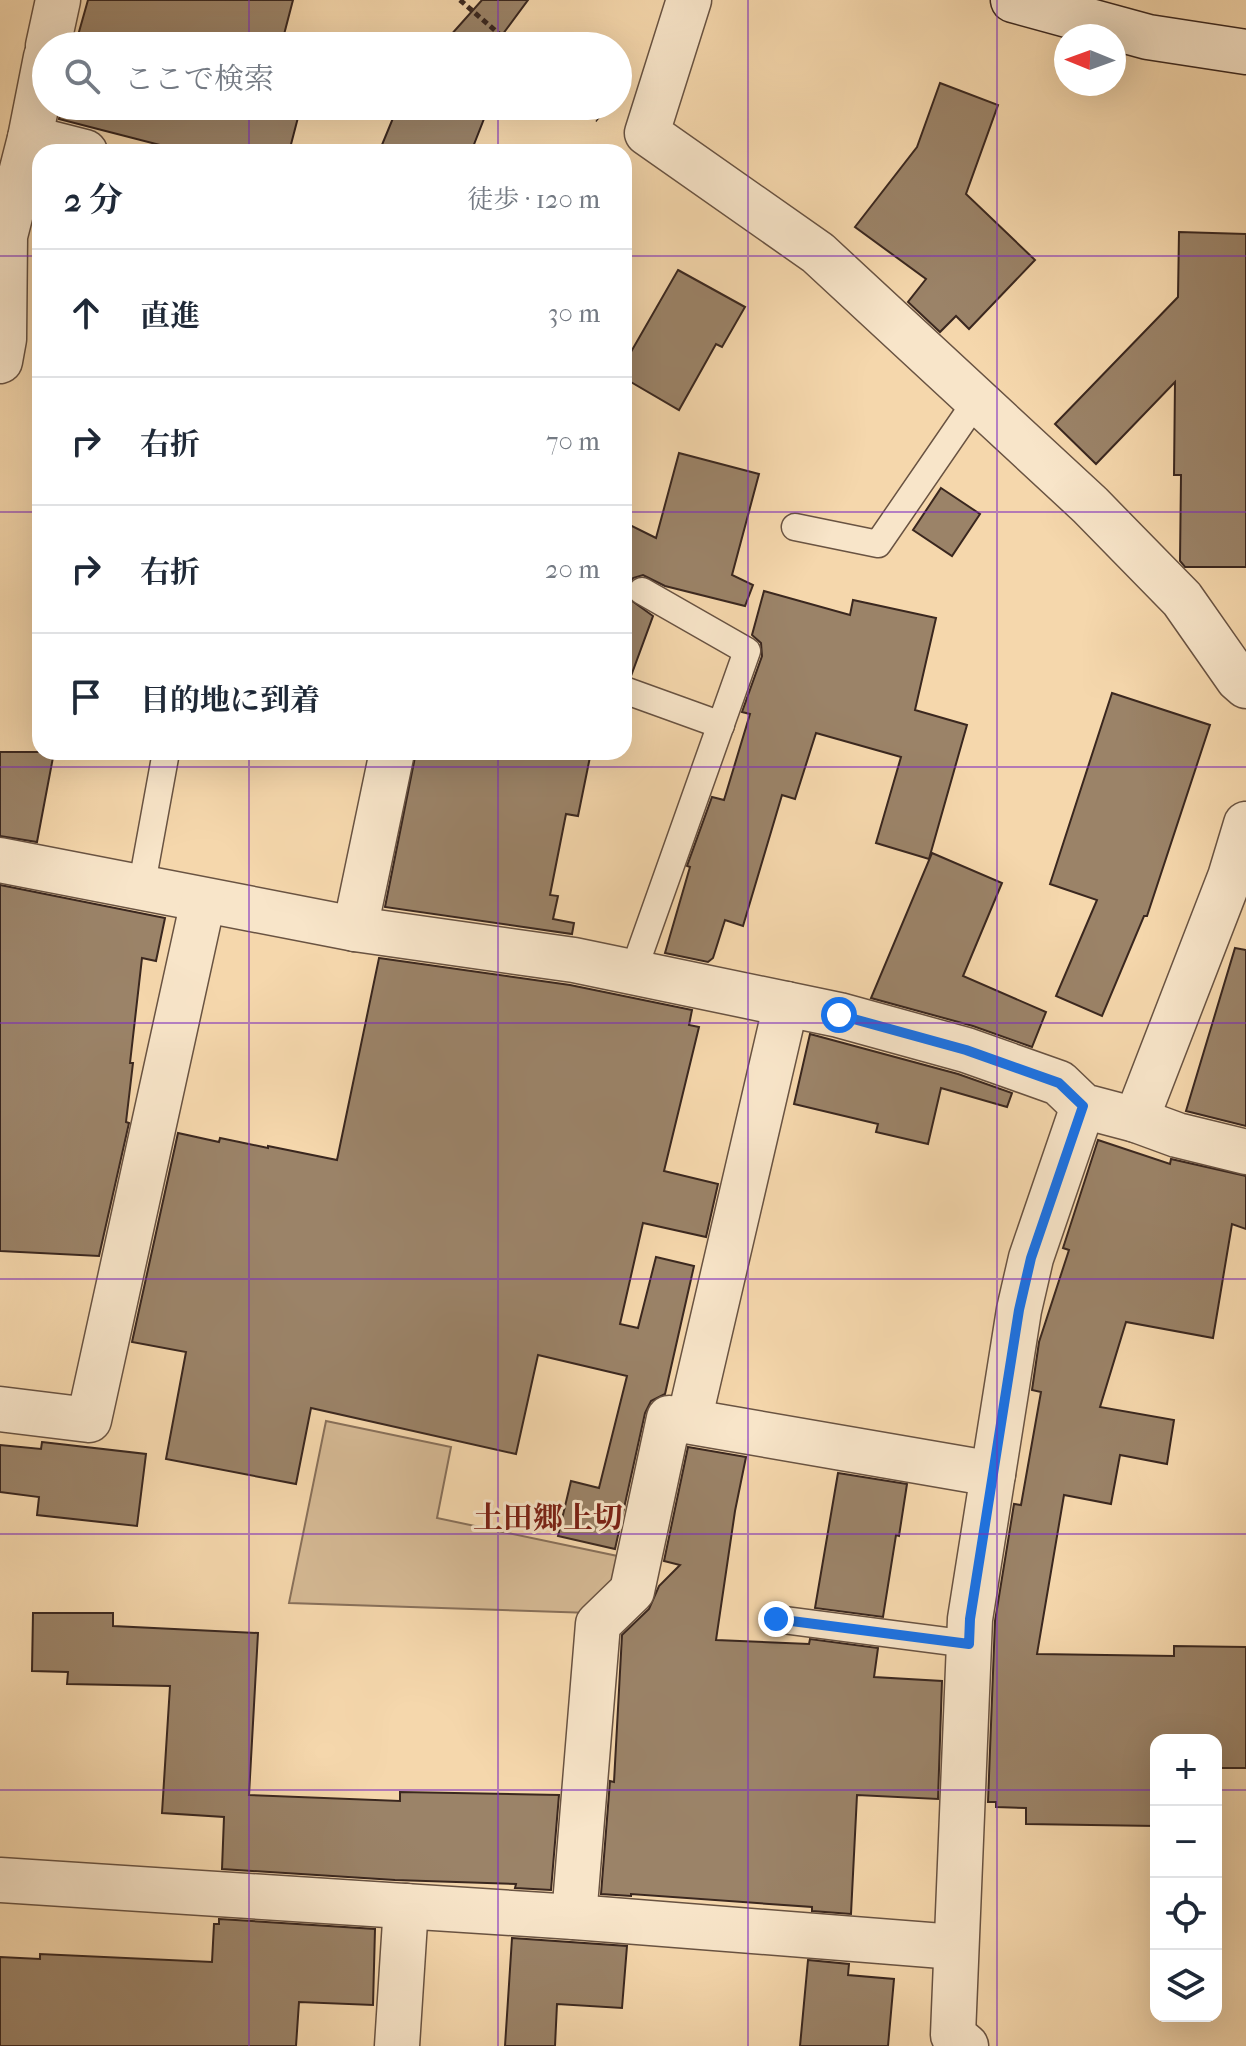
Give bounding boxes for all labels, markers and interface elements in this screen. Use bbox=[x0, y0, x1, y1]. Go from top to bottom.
north arrow bbox=[1054, 24, 1126, 96]
search box bbox=[32, 32, 632, 120]
icon: search bbox=[60, 54, 104, 98]
text: ここで検索 bbox=[124, 62, 274, 97]
text: 2 分 bbox=[64, 180, 123, 220]
text: 徒歩 · 120 m bbox=[467, 184, 600, 215]
icon: ahead bbox=[64, 291, 108, 335]
text: 30 m bbox=[548, 298, 600, 329]
text: 直進 bbox=[140, 299, 200, 334]
icon: right bbox=[64, 419, 108, 463]
text: 70 m bbox=[546, 426, 600, 457]
text: 右折 bbox=[140, 427, 200, 462]
icon: right bbox=[64, 547, 108, 591]
text: 20 m bbox=[545, 554, 600, 585]
text: 右折 bbox=[140, 555, 200, 590]
icon: arrive bbox=[64, 675, 108, 719]
text: 目的地に到着 bbox=[140, 683, 320, 718]
route start bbox=[821, 997, 857, 1033]
district label: 土田郷上切 bbox=[473, 1501, 623, 1536]
route end bbox=[758, 1601, 794, 1637]
map controls bbox=[1150, 1734, 1222, 2022]
button: + bbox=[1150, 1734, 1222, 1806]
button: − bbox=[1150, 1806, 1222, 1878]
button: locate bbox=[1150, 1878, 1222, 1950]
button: layers bbox=[1150, 1950, 1222, 2022]

